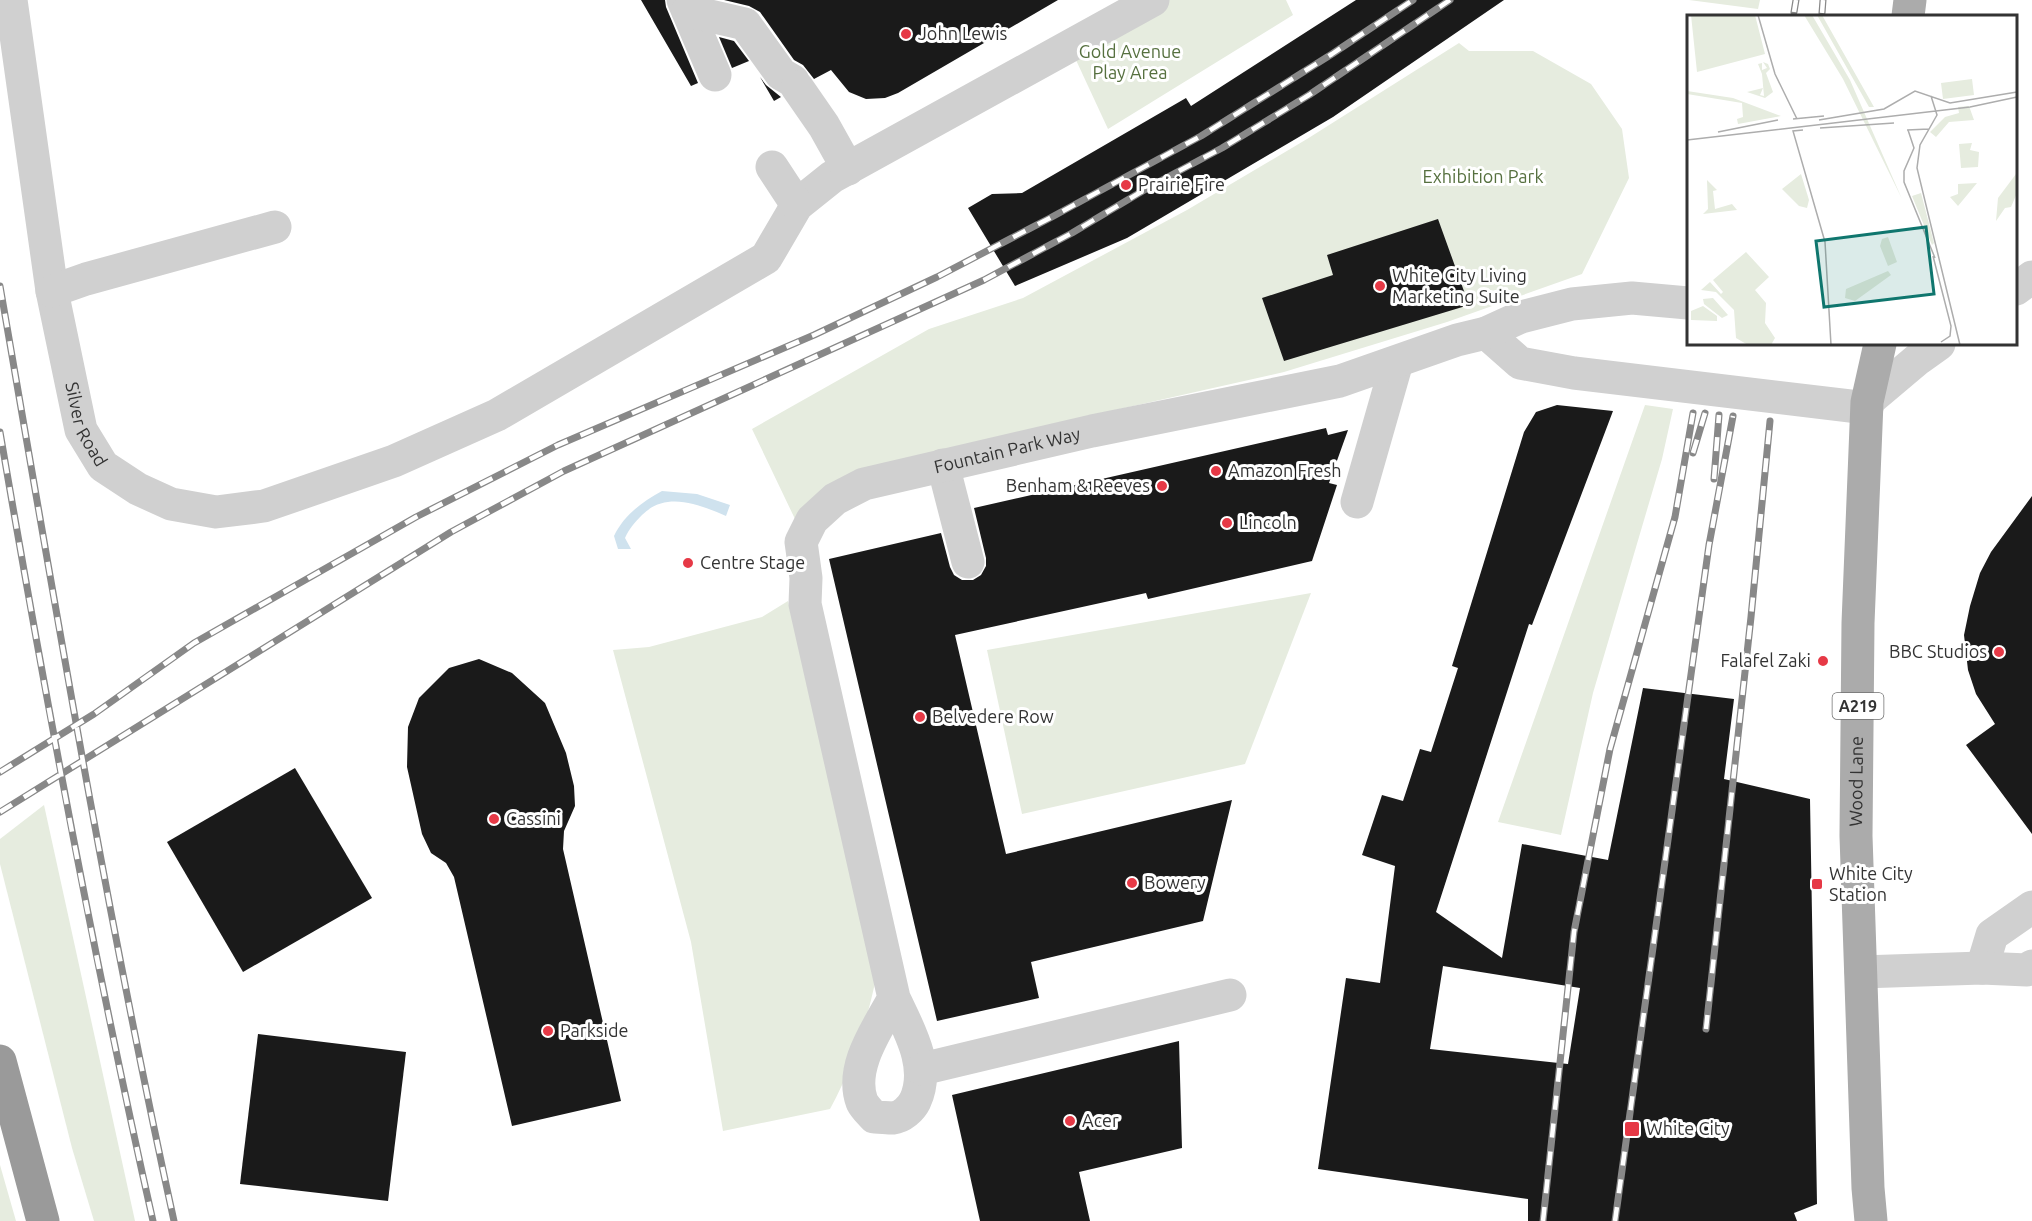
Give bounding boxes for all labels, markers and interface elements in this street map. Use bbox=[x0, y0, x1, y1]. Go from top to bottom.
inset map bbox=[1687, 15, 2017, 345]
place label: John Lewis bbox=[918, 23, 1008, 43]
marker: John Lewis bbox=[899, 27, 913, 41]
park label: Gold Avenue Play Area bbox=[1079, 41, 1181, 82]
park label: Exhibition Park bbox=[1422, 166, 1544, 186]
place label: Prairie Fire bbox=[1138, 174, 1225, 194]
marker: Prairie Fire bbox=[1119, 178, 1133, 192]
place label: White City Living Marketing Suite bbox=[1392, 265, 1527, 306]
marker: White City Living Marketing Suite bbox=[1373, 279, 1387, 293]
street label: Silver Road bbox=[62, 380, 112, 470]
street label: Fountain Park Way bbox=[932, 423, 1083, 476]
place label: Amazon Fresh bbox=[1228, 460, 1342, 480]
marker: Amazon Fresh bbox=[1209, 464, 1223, 478]
place label: Benham & Reeves bbox=[1006, 475, 1150, 495]
marker: Benham & Reeves bbox=[1155, 479, 1169, 493]
place label: Lincoln bbox=[1239, 512, 1297, 532]
marker: Lincoln bbox=[1220, 516, 1234, 530]
place label: Centre Stage bbox=[700, 552, 805, 572]
marker: Centre Stage bbox=[681, 556, 695, 570]
place label: BBC Studios bbox=[1889, 641, 1987, 661]
marker: BBC Studios bbox=[1992, 645, 2006, 659]
place label: Falafel Zaki bbox=[1720, 650, 1811, 670]
marker: Falafel Zaki bbox=[1816, 654, 1830, 668]
road number: A219 bbox=[1832, 693, 1884, 719]
place label: Belvedere Row bbox=[932, 706, 1054, 726]
marker: Belvedere Row bbox=[913, 710, 927, 724]
street label: Wood Lane bbox=[1845, 736, 1866, 827]
place label: Cassini bbox=[506, 808, 561, 828]
marker: Cassini bbox=[487, 812, 501, 826]
place label: White City Station bbox=[1829, 863, 1913, 904]
place label: Bowery bbox=[1144, 872, 1206, 892]
marker: Bowery bbox=[1125, 876, 1139, 890]
marker: White City Station bbox=[1810, 877, 1824, 891]
place label: Parkside bbox=[560, 1020, 628, 1040]
marker: Parkside bbox=[541, 1024, 555, 1038]
place label: Acer bbox=[1082, 1110, 1119, 1130]
marker: Acer bbox=[1063, 1114, 1077, 1128]
place label: White City bbox=[1646, 1118, 1730, 1138]
marker: White City bbox=[1623, 1120, 1641, 1138]

